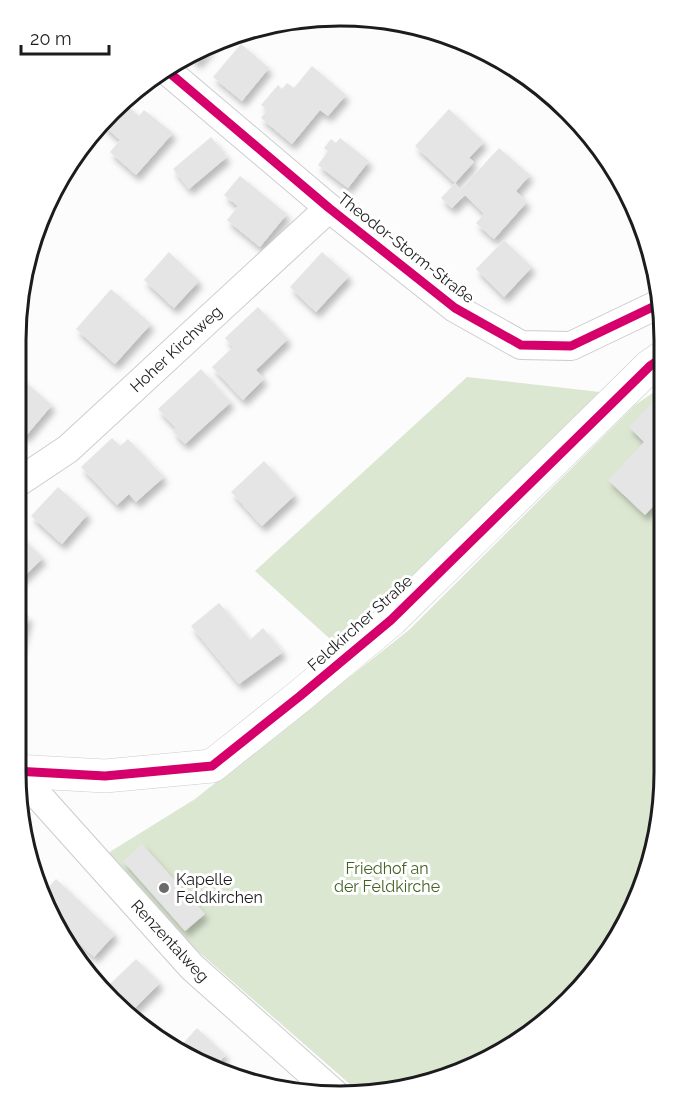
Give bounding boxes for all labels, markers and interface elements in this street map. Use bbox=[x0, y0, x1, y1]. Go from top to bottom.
scale bar bbox=[21, 18, 110, 56]
text: 20 m bbox=[30, 28, 72, 49]
street label: Theodor-Storm-Straße bbox=[334, 189, 478, 307]
street label: Hoher Kirchweg bbox=[126, 302, 226, 396]
street label: Feldkircher Straße bbox=[304, 571, 416, 675]
park label: Friedhof an der Feldkirche bbox=[334, 859, 440, 896]
place label: Kapelle Feldkirchen bbox=[176, 870, 263, 907]
marker: Kapelle Feldkirchen bbox=[157, 881, 171, 895]
street label: Renzentalweg bbox=[127, 896, 213, 986]

